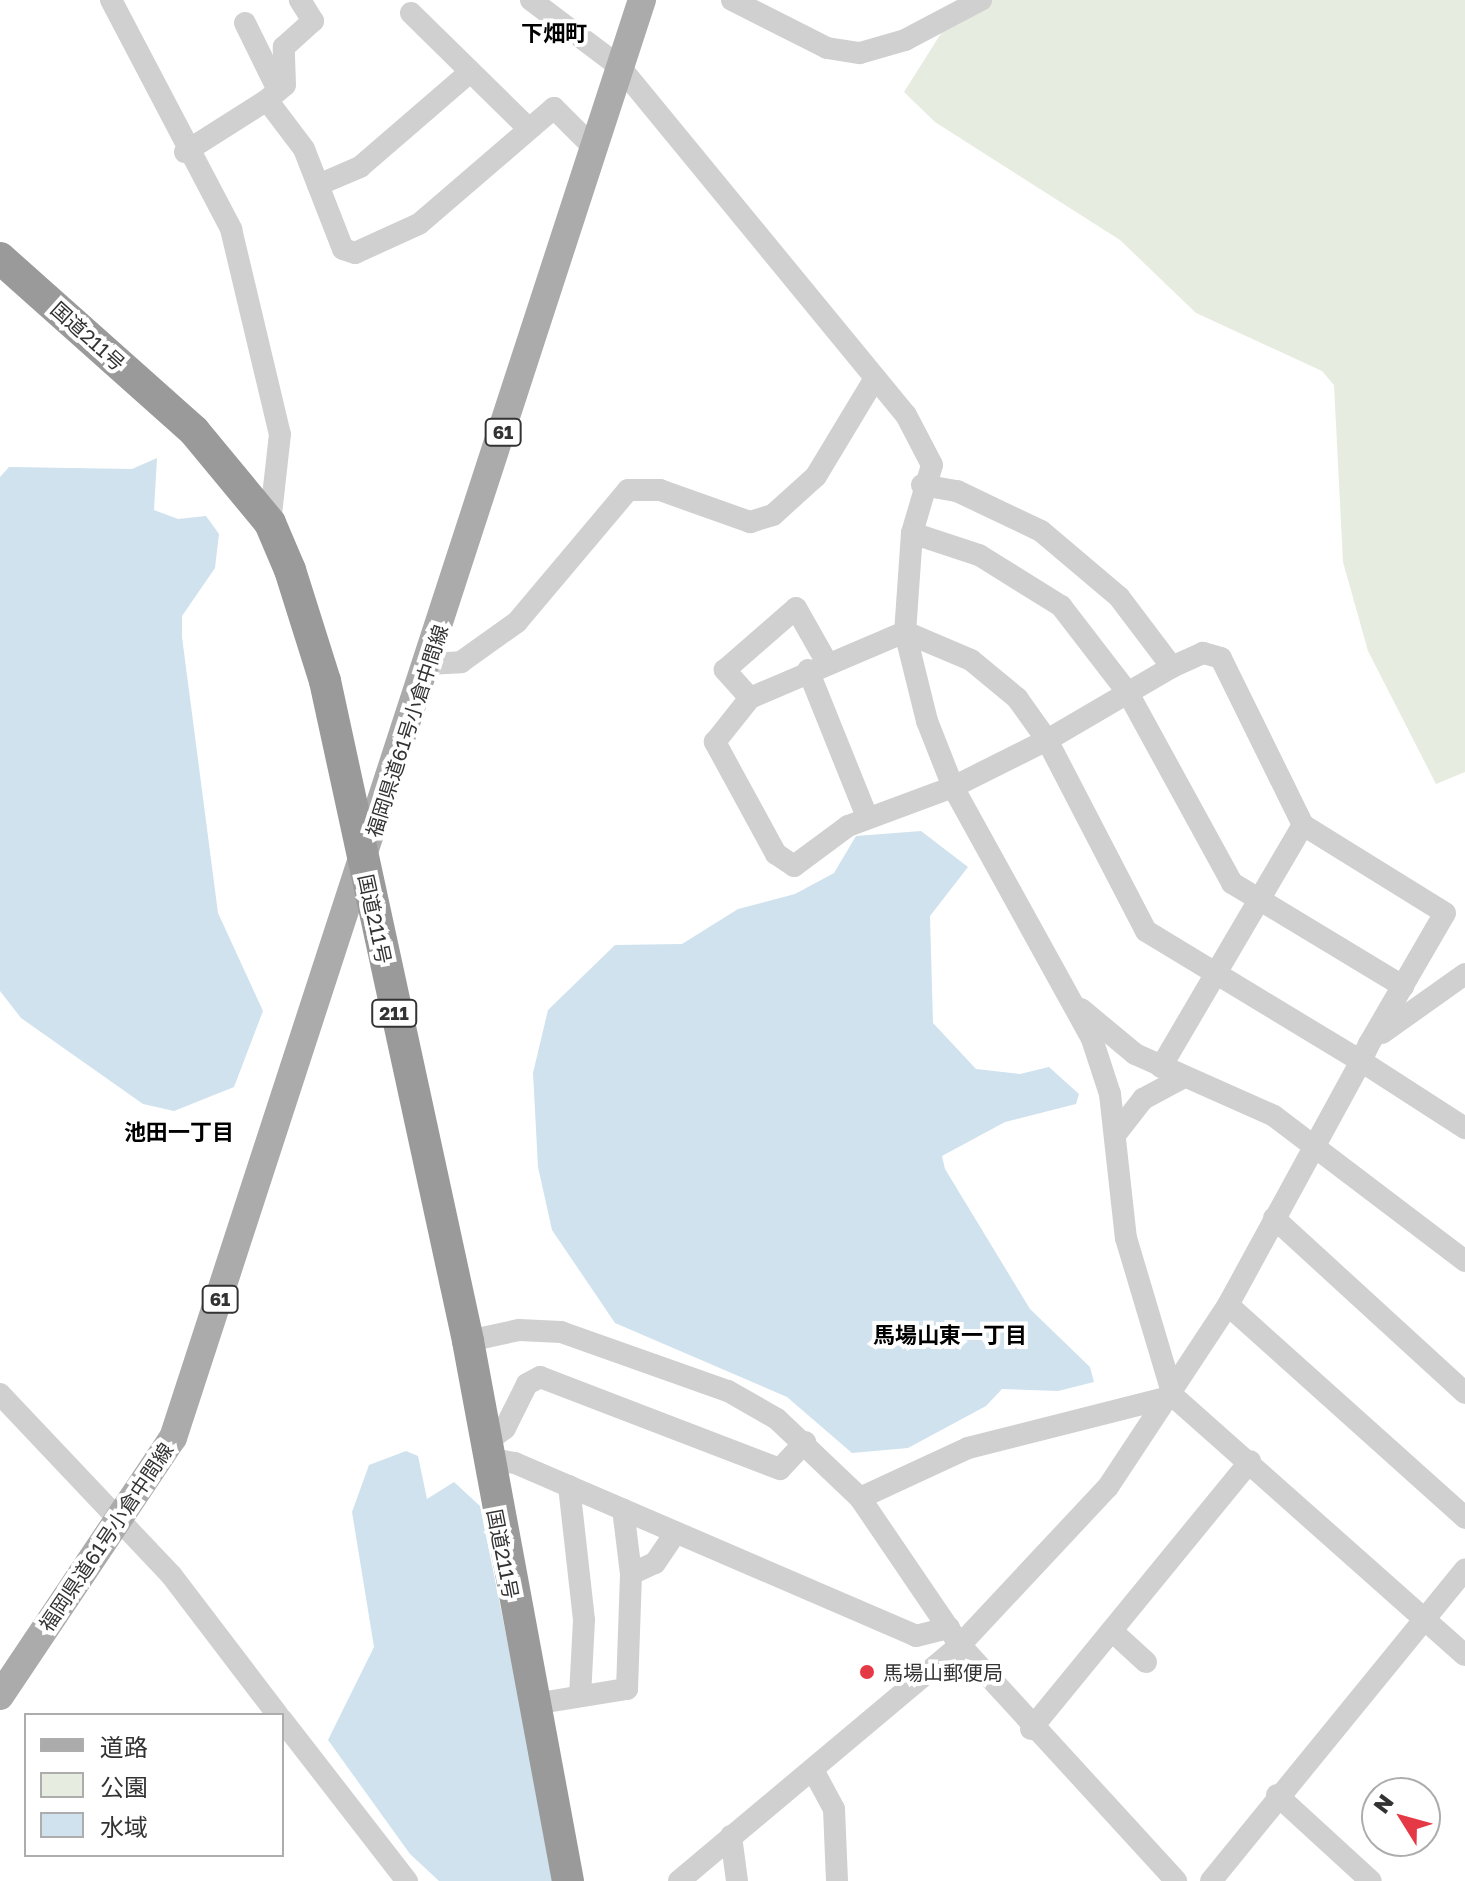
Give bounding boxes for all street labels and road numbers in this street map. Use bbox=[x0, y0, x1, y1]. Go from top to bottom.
street label: 国道211号 bbox=[46, 297, 130, 375]
road number: 61 bbox=[483, 418, 523, 446]
street label: 福岡県道61号小倉中間線 bbox=[361, 622, 453, 840]
street label: 国道211号 bbox=[354, 872, 396, 966]
road number: 211 bbox=[370, 999, 418, 1027]
road number: 61 bbox=[200, 1285, 240, 1313]
street label: 福岡県道61号小倉中間線 bbox=[34, 1438, 178, 1636]
street label: 国道211号 bbox=[483, 1507, 523, 1601]

